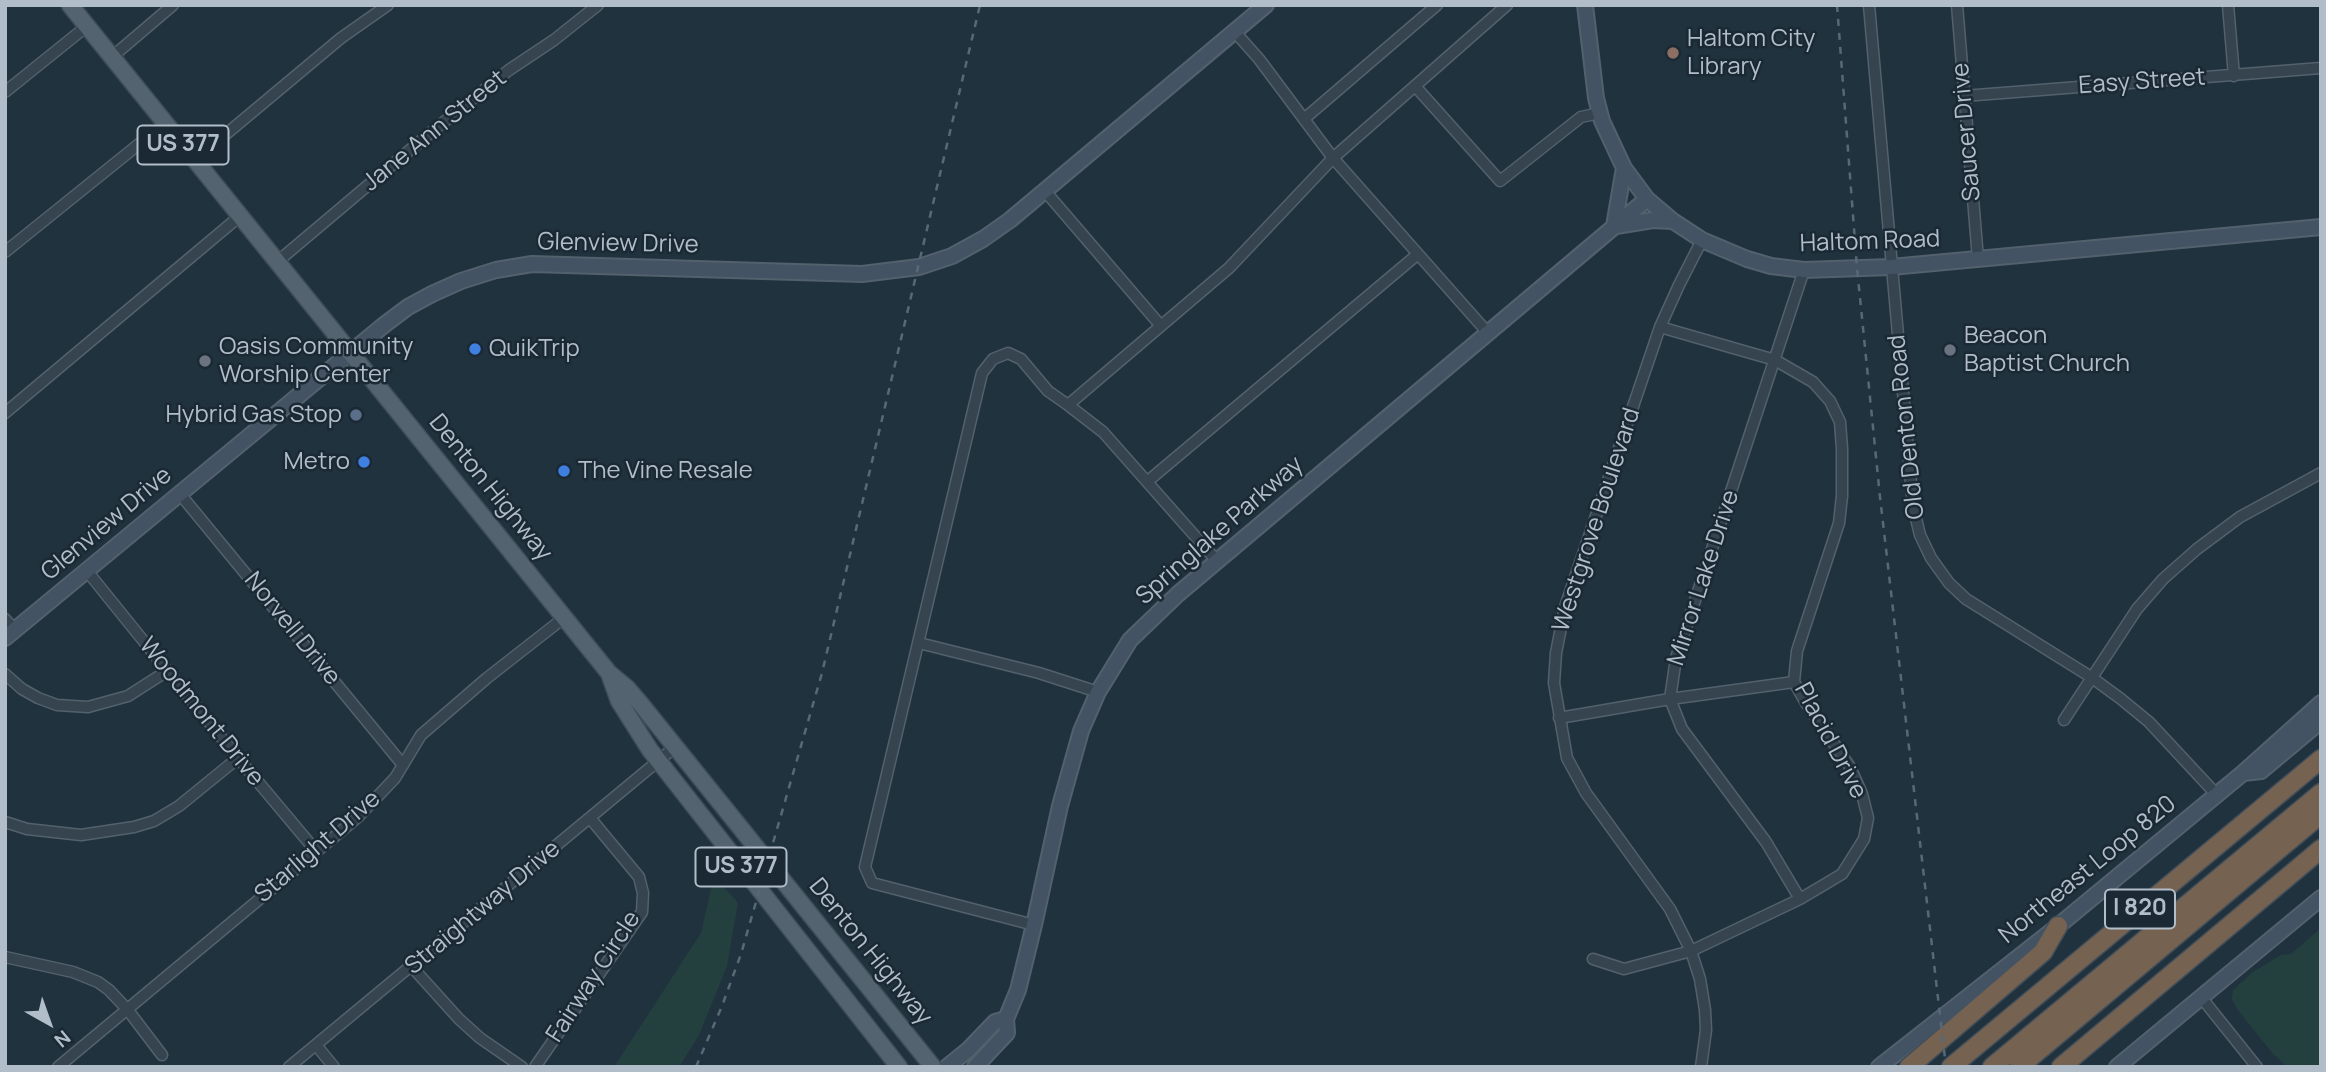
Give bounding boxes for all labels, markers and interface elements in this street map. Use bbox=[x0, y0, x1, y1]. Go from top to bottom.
place label: Haltom City Library bbox=[1687, 25, 1816, 81]
marker: Haltom City Library bbox=[1665, 45, 1681, 61]
street label: Saucer Drive bbox=[1947, 62, 1987, 202]
street label: Easy Street bbox=[2078, 63, 2206, 101]
street label: Jane Ann Street bbox=[357, 64, 513, 198]
road number: US 377 bbox=[138, 126, 228, 164]
street label: Haltom Road bbox=[1799, 225, 1941, 259]
street label: Glenview Drive bbox=[537, 228, 699, 260]
place label: Beacon Baptist Church bbox=[1964, 322, 2130, 378]
place label: Oasis Community Worship Center bbox=[219, 333, 413, 389]
street label: Old Denton Road bbox=[1883, 333, 1931, 521]
place label: QuikTrip bbox=[489, 335, 580, 363]
marker: QuikTrip bbox=[467, 341, 483, 357]
marker: Beacon Baptist Church bbox=[1942, 342, 1958, 358]
marker: Oasis Community Worship Center bbox=[197, 353, 213, 369]
place label: Hybrid Gas Stop bbox=[165, 401, 342, 429]
street label: Westgrove Boulevard bbox=[1547, 404, 1647, 636]
marker: Hybrid Gas Stop bbox=[348, 407, 364, 423]
street label: Denton Highway bbox=[422, 409, 558, 567]
place label: Metro bbox=[284, 448, 350, 476]
street label: Springlake Parkway bbox=[1131, 451, 1309, 611]
marker: Metro bbox=[356, 454, 372, 470]
place label: The Vine Resale bbox=[578, 457, 753, 485]
street label: Glenview Drive bbox=[36, 461, 178, 587]
marker: The Vine Resale bbox=[556, 463, 572, 479]
street label: Mirror Lake Drive bbox=[1662, 487, 1746, 669]
street label: Norvell Drive bbox=[238, 567, 346, 691]
street label: Woodmont Drive bbox=[132, 632, 270, 792]
street label: Placid Drive bbox=[1787, 678, 1873, 804]
street label: Starlight Drive bbox=[249, 785, 387, 909]
street label: Northeast Loop 820 bbox=[1994, 790, 2182, 950]
street label: Straightway Drive bbox=[400, 835, 566, 981]
road number: US 377 bbox=[696, 848, 786, 887]
street label: Denton Highway bbox=[802, 873, 938, 1031]
road number: I 820 bbox=[2105, 890, 2175, 928]
street label: Fairway Circle bbox=[541, 906, 647, 1048]
north arrow bbox=[14, 988, 84, 1058]
text: N bbox=[49, 1025, 76, 1053]

